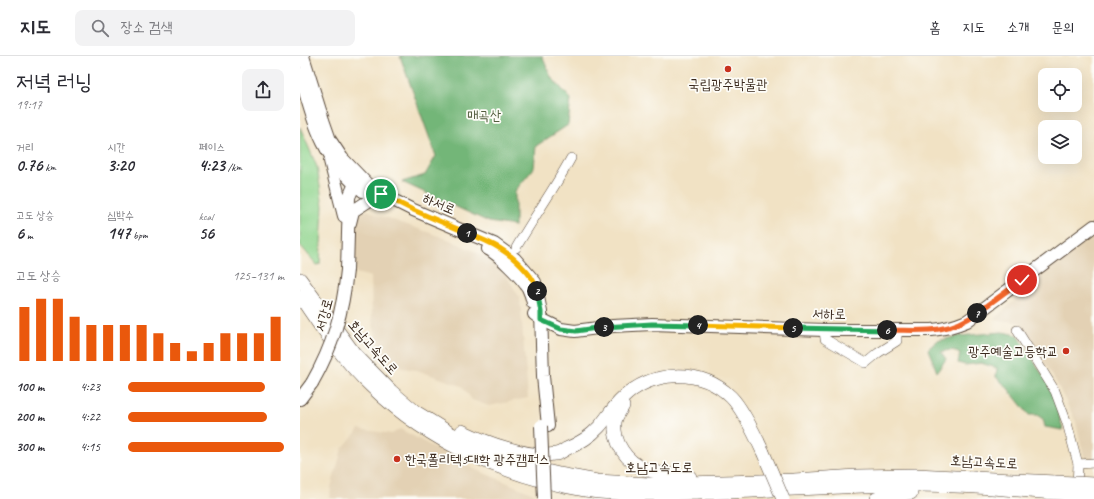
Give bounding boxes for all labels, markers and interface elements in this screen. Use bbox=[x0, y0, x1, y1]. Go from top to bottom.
search box bbox=[75, 10, 355, 46]
text: 지도 bbox=[20, 15, 51, 39]
icon: search bbox=[89, 17, 111, 39]
text: 장소 검색 bbox=[121, 18, 173, 37]
text: 홈 bbox=[929, 19, 940, 36]
text: 지도 bbox=[962, 19, 985, 36]
text: 소개 bbox=[1007, 19, 1029, 36]
text: 문의 bbox=[1051, 19, 1074, 36]
marker: 국립광주박물관 bbox=[723, 64, 733, 74]
text: 저녁 러닝 bbox=[16, 68, 92, 96]
map controls bbox=[1038, 68, 1082, 164]
button: locate bbox=[1038, 68, 1082, 112]
button: share bbox=[242, 69, 284, 111]
place label: 국립광주박물관 bbox=[689, 76, 767, 93]
text: 19:17 bbox=[16, 97, 42, 113]
park label: 매곡산 bbox=[467, 107, 502, 124]
button: layers bbox=[1038, 120, 1082, 164]
text: 거리 bbox=[16, 140, 34, 154]
text: 시간 bbox=[107, 140, 125, 154]
text: 페이스 bbox=[199, 140, 225, 154]
text: 0.76 bbox=[16, 155, 43, 176]
text: 3:20 bbox=[107, 155, 134, 176]
text: 4:23 bbox=[199, 155, 225, 176]
text: km bbox=[43, 160, 56, 174]
text: /km bbox=[225, 160, 242, 174]
pin bbox=[364, 177, 398, 211]
icon: arrive bbox=[370, 183, 392, 205]
street label: 하서로 bbox=[420, 190, 458, 218]
text: 고도 상승 bbox=[16, 208, 54, 222]
text: 심박수 bbox=[107, 208, 134, 222]
text: kcal bbox=[199, 209, 213, 223]
text: 6 bbox=[16, 223, 24, 244]
text: 147 bbox=[107, 223, 130, 244]
text: 56 bbox=[199, 223, 214, 244]
pin: 1 bbox=[457, 223, 477, 243]
text: 1 bbox=[465, 226, 469, 240]
text: m bbox=[24, 228, 33, 242]
text: bpm bbox=[130, 228, 148, 242]
pin bbox=[1005, 263, 1039, 297]
text: 고도 상승 bbox=[16, 268, 61, 284]
text: 125–131 m bbox=[233, 268, 284, 284]
icon: check bbox=[1011, 269, 1033, 291]
pin: 2 bbox=[527, 281, 547, 301]
text: 2 bbox=[535, 284, 539, 298]
street label: 서강로 bbox=[311, 296, 337, 334]
pin: 7 bbox=[967, 303, 987, 323]
street label: 서하로 bbox=[812, 305, 846, 323]
text: 7 bbox=[975, 306, 979, 320]
pin: 4 bbox=[688, 315, 708, 335]
street label: 호남고속도로 bbox=[344, 316, 402, 378]
pin: 3 bbox=[594, 317, 614, 337]
text: 4 bbox=[696, 318, 700, 332]
pin: 5 bbox=[783, 318, 803, 338]
text: 3 bbox=[602, 320, 606, 334]
pin: 6 bbox=[877, 320, 897, 340]
text: 5 bbox=[791, 321, 795, 335]
text: 6 bbox=[884, 323, 890, 337]
place label: 광주예술고등학교 bbox=[968, 343, 1058, 360]
marker: 광주예술고등학교 bbox=[1061, 346, 1071, 356]
text: 100 m bbox=[16, 379, 44, 395]
text: 4:23 bbox=[80, 379, 100, 395]
text: 200 m bbox=[16, 409, 44, 425]
text: 4:22 bbox=[80, 409, 100, 425]
text: 300 m bbox=[16, 439, 44, 455]
text: 4:15 bbox=[80, 439, 100, 455]
place label: 한국폴리텍5대학 광주캠퍼스 bbox=[405, 451, 550, 468]
street label: 호남고속도로 bbox=[950, 452, 1018, 472]
marker: 한국폴리텍5대학 광주캠퍼스 bbox=[392, 454, 402, 464]
street label: 호남고속도로 bbox=[625, 459, 693, 476]

